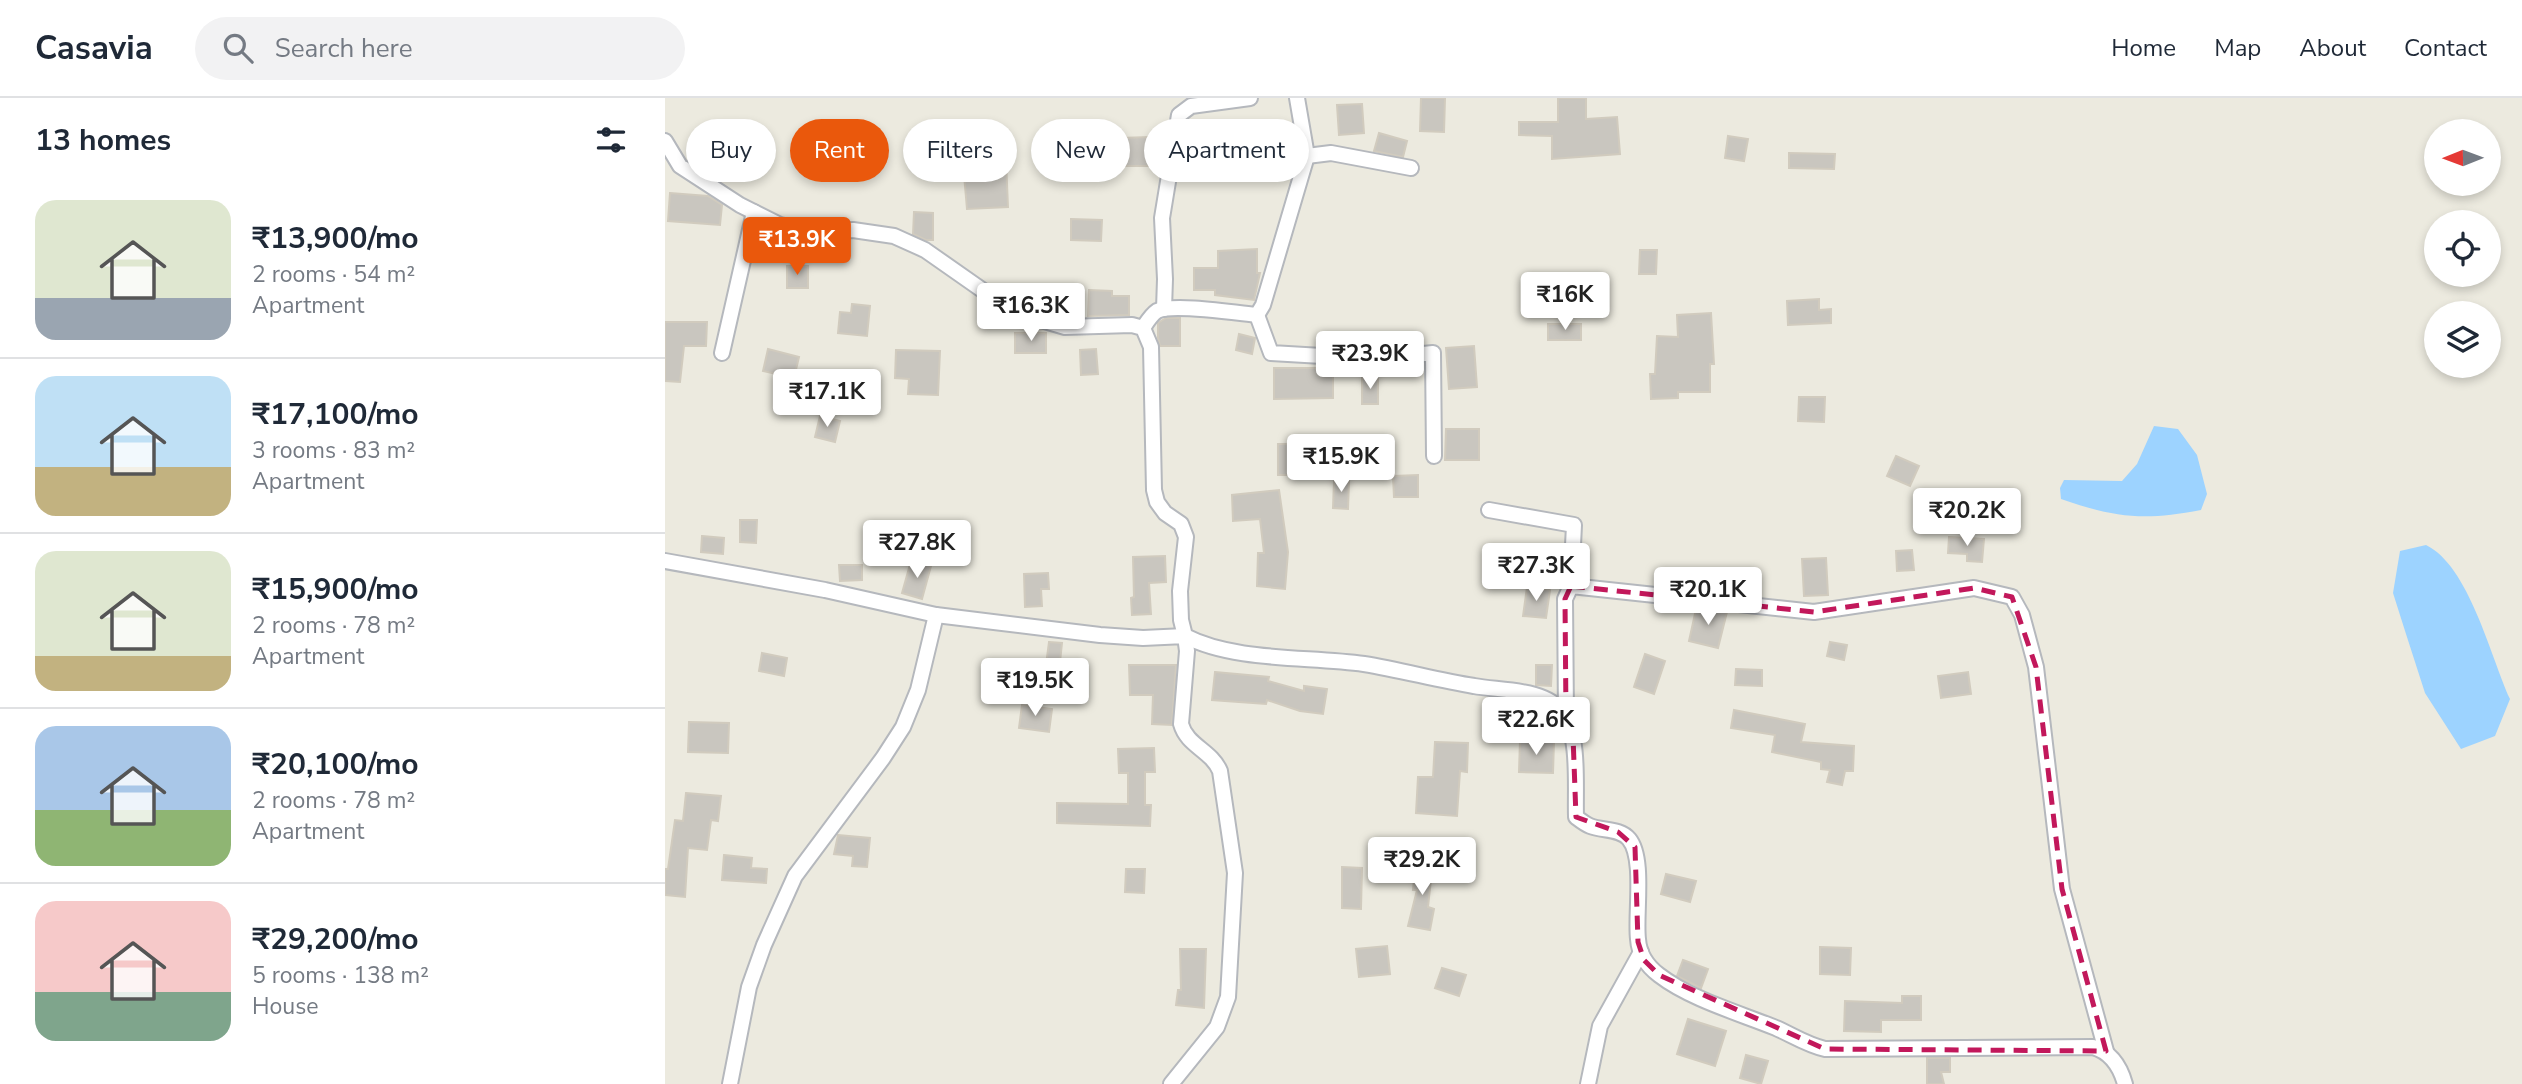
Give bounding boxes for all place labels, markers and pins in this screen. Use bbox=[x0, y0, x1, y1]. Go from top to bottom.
pin: ₹13.9K bbox=[740, 218, 854, 277]
pin: ₹16K bbox=[1524, 272, 1606, 332]
pin: ₹16.3K bbox=[974, 284, 1088, 343]
pin: ₹23.9K bbox=[1313, 331, 1427, 391]
pin: ₹17.1K bbox=[770, 370, 884, 429]
pin: ₹15.9K bbox=[1284, 434, 1398, 494]
pin: ₹20.2K bbox=[1910, 489, 2024, 548]
pin: ₹27.8K bbox=[860, 520, 974, 580]
pin: ₹27.3K bbox=[1479, 544, 1593, 603]
pin: ₹20.1K bbox=[1651, 568, 1765, 627]
pin: ₹19.5K bbox=[978, 658, 1092, 718]
pin: ₹22.6K bbox=[1479, 698, 1593, 757]
pin: ₹29.2K bbox=[1365, 838, 1479, 897]

